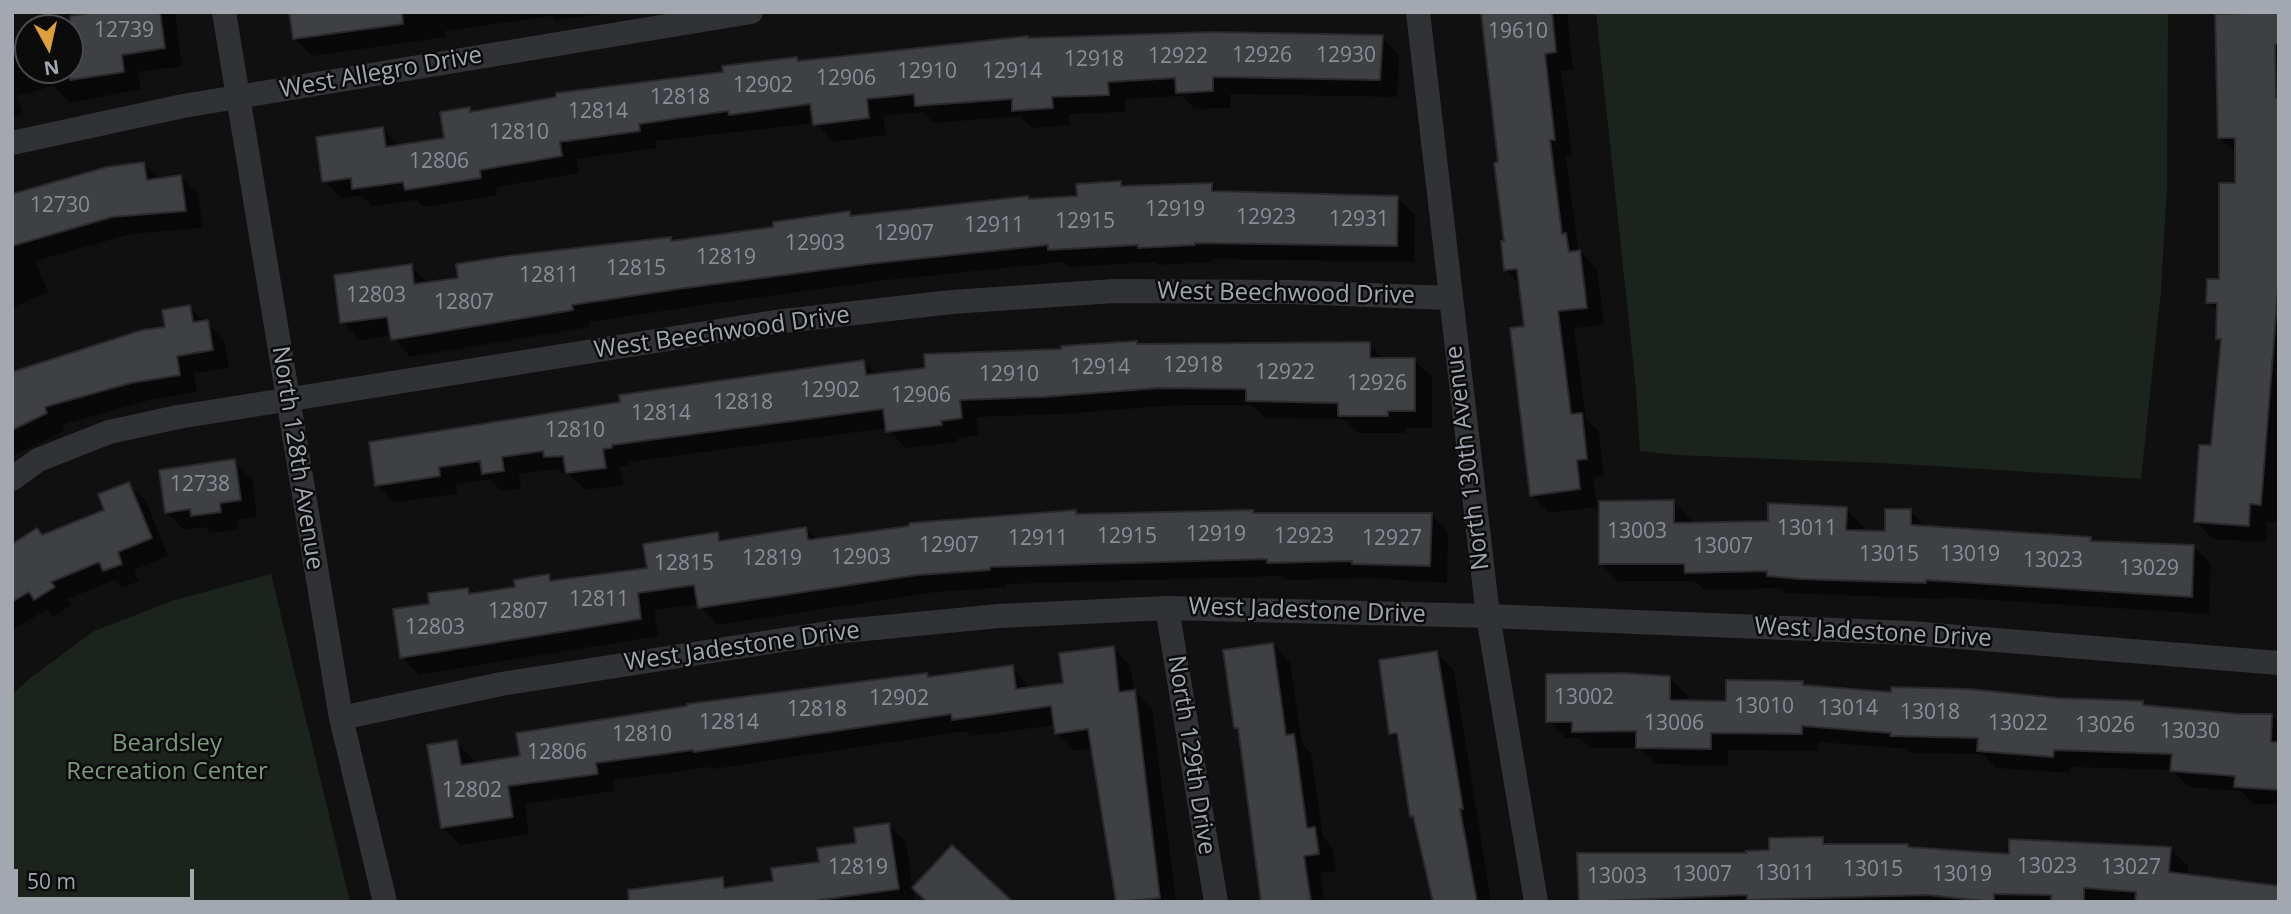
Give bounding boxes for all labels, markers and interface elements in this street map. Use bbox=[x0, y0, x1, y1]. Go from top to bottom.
north arrow bbox=[14, 14, 84, 84]
house number: 12739 bbox=[94, 18, 154, 44]
house number: 19610 bbox=[1488, 19, 1548, 45]
street label: West Allegro Drive bbox=[278, 41, 484, 105]
house number: 12926 bbox=[1232, 43, 1292, 69]
house number: 12930 bbox=[1316, 43, 1376, 69]
house number: 12922 bbox=[1148, 44, 1208, 70]
house number: 12918 bbox=[1064, 47, 1124, 73]
text: N bbox=[42, 54, 61, 82]
house number: 12910 bbox=[897, 59, 957, 85]
house number: 12914 bbox=[982, 59, 1042, 85]
house number: 12906 bbox=[816, 66, 876, 92]
house number: 12902 bbox=[733, 73, 793, 99]
house number: 12818 bbox=[650, 85, 710, 111]
house number: 12814 bbox=[568, 99, 628, 125]
house number: 12810 bbox=[489, 120, 549, 146]
house number: 12806 bbox=[409, 149, 469, 175]
house number: 12730 bbox=[30, 193, 90, 219]
house number: 12919 bbox=[1145, 197, 1205, 223]
house number: 12923 bbox=[1236, 205, 1296, 231]
house number: 12931 bbox=[1329, 207, 1389, 233]
house number: 12915 bbox=[1055, 209, 1115, 235]
house number: 12911 bbox=[964, 213, 1024, 239]
house number: 12907 bbox=[874, 221, 934, 247]
house number: 12903 bbox=[785, 231, 845, 257]
house number: 12819 bbox=[696, 245, 756, 271]
house number: 12815 bbox=[606, 256, 666, 282]
house number: 12811 bbox=[519, 263, 579, 289]
street label: West Beechwood Drive bbox=[1157, 277, 1415, 311]
house number: 12803 bbox=[346, 283, 406, 309]
house number: 12807 bbox=[434, 290, 494, 316]
street label: West Beechwood Drive bbox=[592, 301, 852, 365]
street label: North 128th Avenue bbox=[265, 344, 329, 572]
street label: North 130th Avenue bbox=[1440, 344, 1496, 572]
house number: 12918 bbox=[1163, 353, 1223, 379]
house number: 12914 bbox=[1070, 355, 1130, 381]
house number: 12922 bbox=[1255, 360, 1315, 386]
house number: 12910 bbox=[979, 362, 1039, 388]
house number: 12926 bbox=[1347, 371, 1407, 397]
house number: 12902 bbox=[800, 378, 860, 404]
house number: 12906 bbox=[891, 383, 951, 409]
house number: 12818 bbox=[713, 390, 773, 416]
house number: 12814 bbox=[631, 401, 691, 427]
house number: 12810 bbox=[545, 418, 605, 444]
house number: 12738 bbox=[170, 472, 230, 498]
house number: 13011 bbox=[1777, 516, 1837, 542]
house number: 13003 bbox=[1607, 519, 1667, 545]
house number: 12919 bbox=[1186, 522, 1246, 548]
house number: 12915 bbox=[1097, 524, 1157, 550]
house number: 12923 bbox=[1274, 524, 1334, 550]
house number: 12911 bbox=[1008, 526, 1068, 552]
house number: 12927 bbox=[1362, 526, 1422, 552]
house number: 12907 bbox=[919, 533, 979, 559]
house number: 13007 bbox=[1693, 534, 1753, 560]
house number: 13015 bbox=[1859, 542, 1919, 568]
house number: 13019 bbox=[1940, 542, 2000, 568]
house number: 12903 bbox=[831, 545, 891, 571]
house number: 12819 bbox=[742, 546, 802, 572]
house number: 13023 bbox=[2023, 548, 2083, 574]
house number: 12815 bbox=[654, 551, 714, 577]
house number: 13029 bbox=[2119, 556, 2179, 582]
house number: 12811 bbox=[569, 587, 629, 613]
street label: West Jadestone Drive bbox=[1188, 592, 1426, 630]
house number: 12807 bbox=[488, 599, 548, 625]
street label: West Jadestone Drive bbox=[1754, 612, 1992, 654]
house number: 12803 bbox=[405, 615, 465, 641]
street label: West Jadestone Drive bbox=[622, 616, 862, 678]
street label: North 129th Drive bbox=[1161, 653, 1221, 857]
house number: 13002 bbox=[1554, 685, 1614, 711]
house number: 12902 bbox=[869, 686, 929, 712]
house number: 13010 bbox=[1734, 694, 1794, 720]
house number: 13014 bbox=[1818, 696, 1878, 722]
house number: 12818 bbox=[787, 697, 847, 723]
house number: 13018 bbox=[1900, 700, 1960, 726]
house number: 12814 bbox=[699, 710, 759, 736]
house number: 13006 bbox=[1644, 711, 1704, 737]
house number: 13022 bbox=[1988, 711, 2048, 737]
house number: 13026 bbox=[2075, 713, 2135, 739]
house number: 13030 bbox=[2160, 719, 2220, 745]
house number: 12810 bbox=[612, 722, 672, 748]
park label: Beardsley Recreation Center bbox=[66, 730, 268, 786]
house number: 12806 bbox=[527, 740, 587, 766]
house number: 12802 bbox=[442, 778, 502, 804]
house number: 13023 bbox=[2017, 854, 2077, 880]
scale bar bbox=[18, 855, 198, 899]
house number: 12819 bbox=[828, 855, 888, 881]
house number: 13027 bbox=[2101, 855, 2161, 881]
house number: 13015 bbox=[1843, 857, 1903, 883]
house number: 13011 bbox=[1755, 861, 1815, 887]
house number: 13007 bbox=[1672, 862, 1732, 888]
house number: 13019 bbox=[1932, 862, 1992, 888]
house number: 13003 bbox=[1587, 864, 1647, 890]
text: 50 m bbox=[27, 867, 76, 895]

